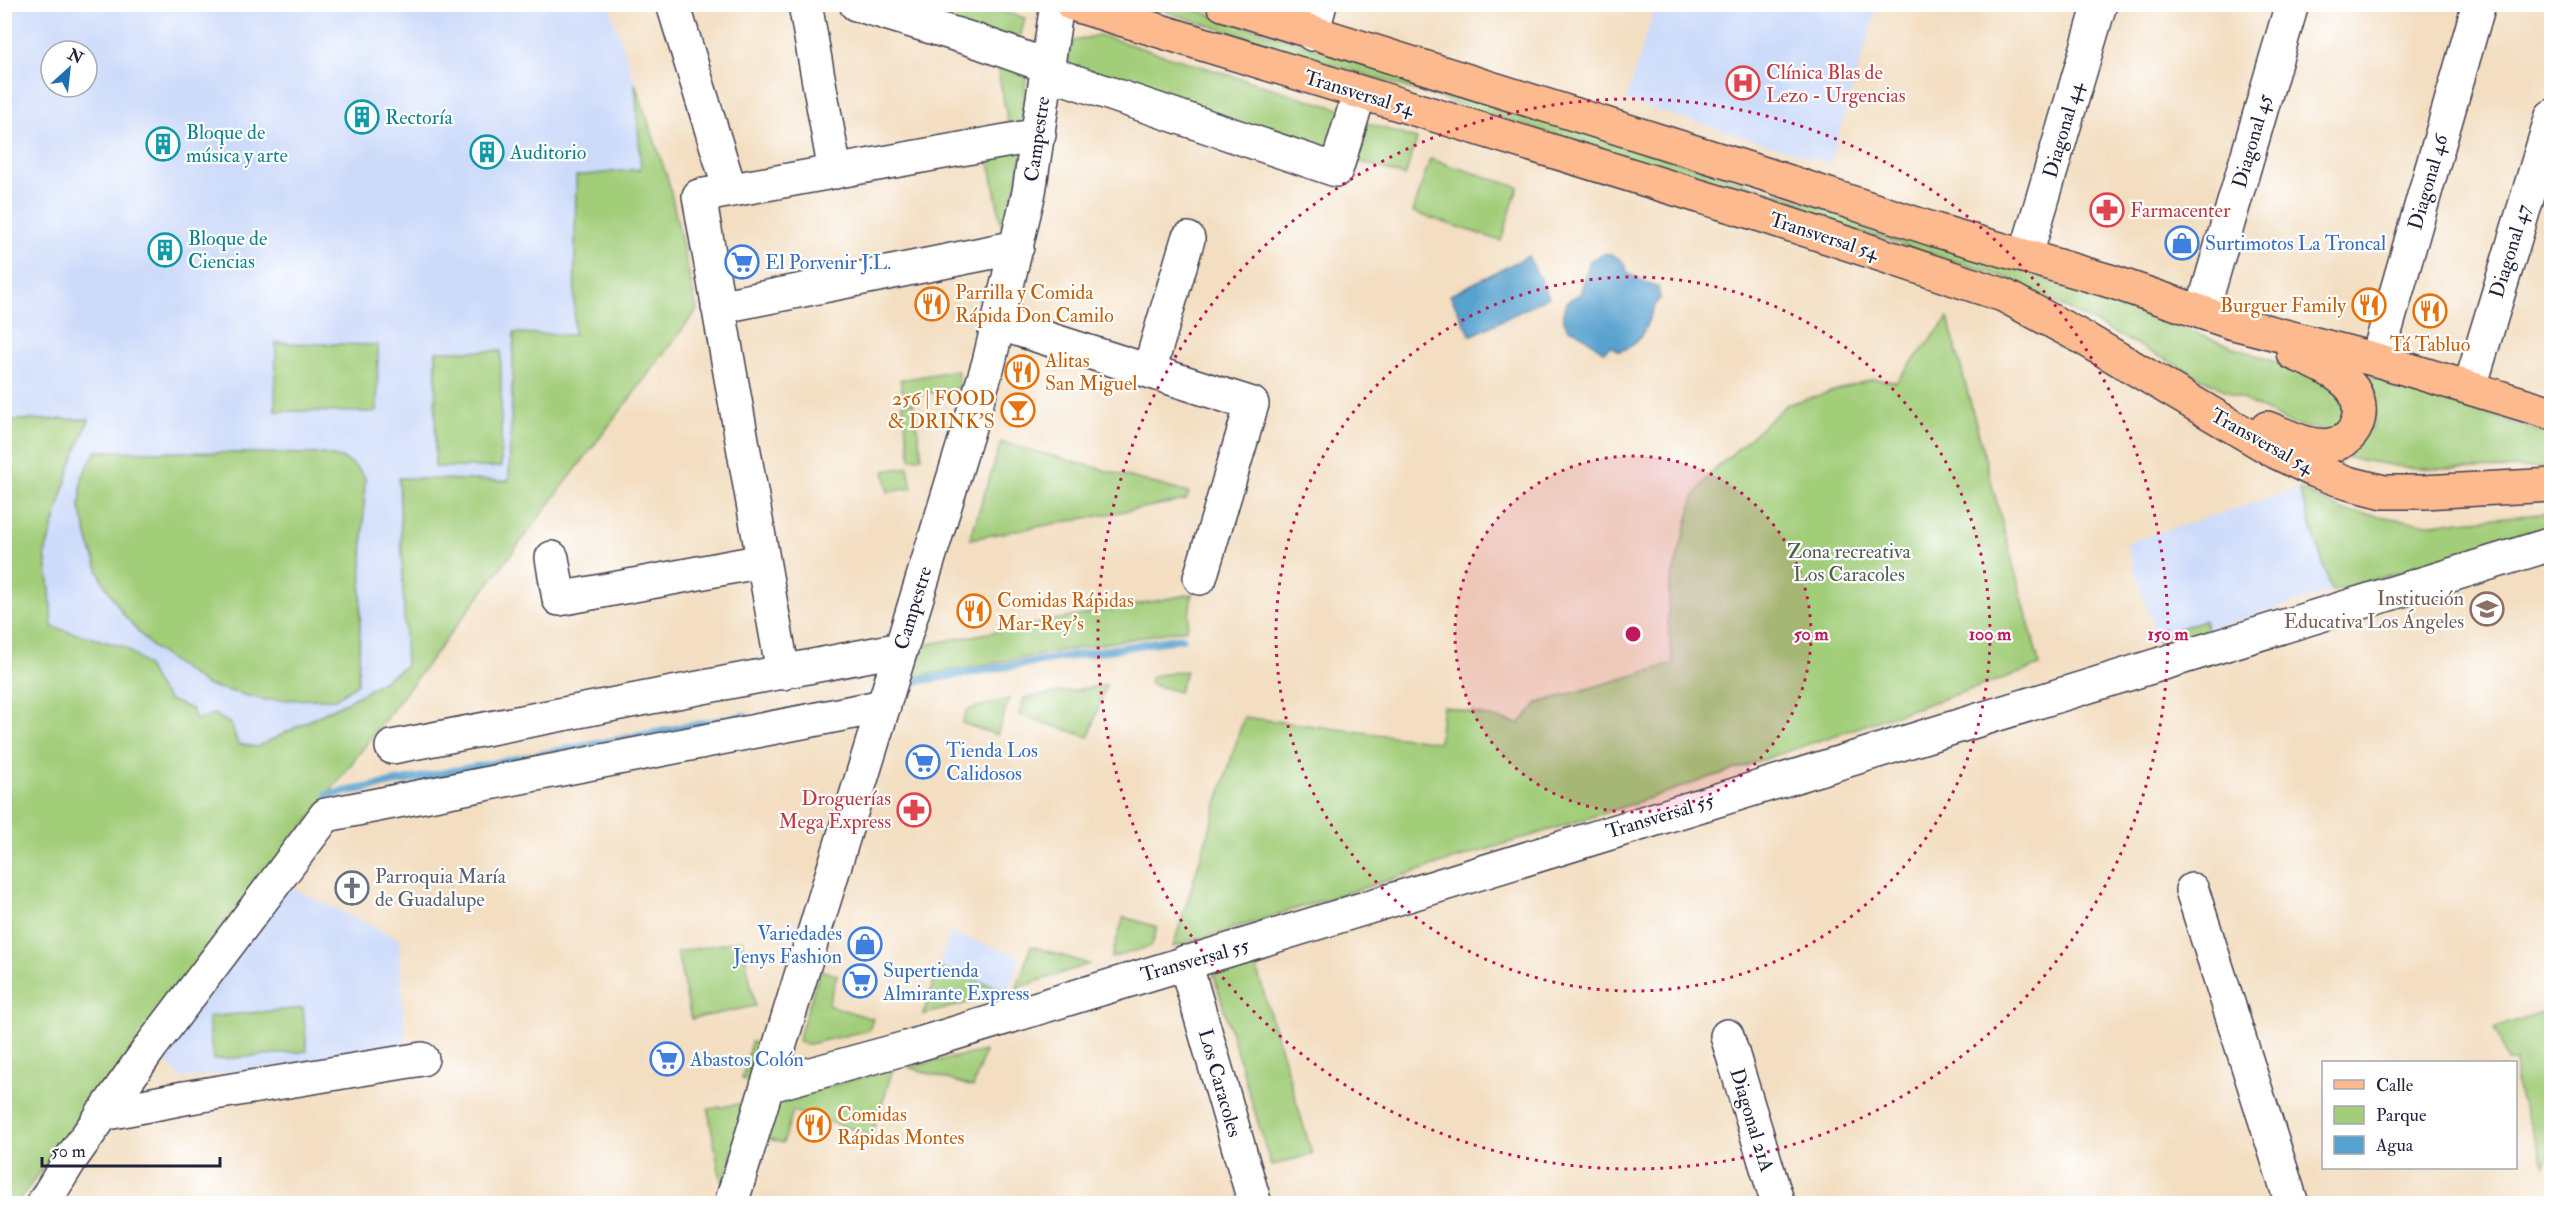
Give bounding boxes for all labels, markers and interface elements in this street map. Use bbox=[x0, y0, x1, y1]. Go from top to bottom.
north arrow bbox=[39, 39, 99, 99]
text: N bbox=[64, 44, 87, 69]
place label: Clínica Blas de Lezo - Urgencias bbox=[1766, 60, 1906, 108]
street label: Transversal 54 bbox=[1301, 64, 1418, 122]
hospital icon: Clínica Blas de Lezo - Urgencias bbox=[1725, 65, 1761, 101]
street label: Diagonal 44 bbox=[2037, 78, 2089, 181]
street label: Diagonal 45 bbox=[2227, 91, 2277, 191]
street label: Campestre bbox=[1019, 95, 1056, 183]
building icon: Rectoría bbox=[344, 99, 380, 135]
place label: Rectoría bbox=[385, 105, 453, 130]
place label: Bloque de música y arte bbox=[186, 120, 288, 168]
building icon: Bloque de música y arte bbox=[145, 126, 181, 162]
street label: Diagonal 46 bbox=[2402, 131, 2454, 233]
building icon: Auditorio bbox=[469, 134, 505, 170]
place label: Auditorio bbox=[509, 140, 586, 165]
pharmacy icon: Farmacenter bbox=[2089, 192, 2125, 228]
place label: Farmacenter bbox=[2130, 198, 2231, 223]
street label: Diagonal 47 bbox=[2484, 201, 2536, 301]
street label: Transversal 54 bbox=[1766, 207, 1883, 266]
shop icon: Surtimotos La Troncal bbox=[2164, 225, 2200, 261]
place label: Bloque de Ciencias bbox=[188, 226, 267, 274]
place label: Surtimotos La Troncal bbox=[2205, 231, 2386, 256]
building icon: Bloque de Ciencias bbox=[147, 232, 183, 268]
supermarket icon: El Porvenir J.L. bbox=[724, 244, 760, 280]
place label: El Porvenir J.L. bbox=[765, 250, 891, 275]
place label: Parrilla y Comida Rápida Don Camilo bbox=[955, 280, 1114, 329]
restaurant icon: Parrilla y Comida Rápida Don Camilo bbox=[914, 286, 950, 322]
restaurant icon: Burguer Family bbox=[2351, 287, 2387, 323]
place label: Burguer Family bbox=[2220, 293, 2347, 318]
restaurant icon: Tá Tabluo bbox=[2412, 293, 2448, 329]
place label: Tá Tabluo bbox=[2390, 332, 2470, 357]
place label: Alitas San Miguel bbox=[1044, 348, 1137, 396]
restaurant icon: Alitas San Miguel bbox=[1004, 354, 1040, 390]
place label: 256 | FOOD & DRINK'S bbox=[888, 386, 995, 434]
bar icon: 256 | FOOD & DRINK'S bbox=[1000, 392, 1036, 428]
street label: Transversal 54 bbox=[2206, 403, 2319, 480]
park label: Zona recreativa Los Caracoles bbox=[1787, 539, 1912, 587]
street label: Campestre bbox=[889, 563, 938, 653]
place label: Institución Educativa Los Ángeles bbox=[2284, 586, 2464, 634]
place label: Comidas Rápidas Mar-Rey's bbox=[997, 588, 1134, 636]
school or university icon: Institución Educativa Los Ángeles bbox=[2469, 591, 2505, 627]
restaurant icon: Comidas Rápidas Mar-Rey's bbox=[956, 593, 992, 629]
text: 50 m bbox=[1794, 623, 1829, 646]
text: 100 m bbox=[1969, 623, 2012, 646]
text: 150 m bbox=[2147, 623, 2190, 646]
centre of rings bbox=[1623, 624, 1643, 644]
place label: Tienda Los Calidosos bbox=[946, 738, 1038, 786]
supermarket icon: Tienda Los Calidosos bbox=[905, 744, 941, 780]
place label: Droguerías Mega Express bbox=[779, 786, 891, 835]
street label: Transversal 55 bbox=[1603, 788, 1717, 844]
pharmacy icon: Droguerías Mega Express bbox=[896, 792, 932, 828]
place label: Parroquia María de Guadalupe bbox=[375, 864, 507, 913]
church icon: Parroquia María de Guadalupe bbox=[334, 870, 370, 906]
place label: Variedades Jenys Fashion bbox=[732, 921, 842, 969]
shop icon: Variedades Jenys Fashion bbox=[847, 926, 883, 962]
street label: Transversal 55 bbox=[1138, 933, 1252, 987]
place label: Supertienda Almirante Express bbox=[882, 958, 1030, 1007]
supermarket icon: Supertienda Almirante Express bbox=[842, 963, 878, 999]
street label: Los Caracoles bbox=[1193, 1026, 1247, 1140]
supermarket icon: Abastos Colón bbox=[649, 1041, 685, 1077]
place label: Abastos Colón bbox=[689, 1047, 804, 1072]
legend bbox=[2322, 1061, 2517, 1169]
street label: Diagonal 21A bbox=[1724, 1065, 1780, 1175]
text: Calle bbox=[2376, 1074, 2414, 1097]
place label: Comidas Rápidas Montes bbox=[837, 1102, 965, 1151]
text: Parque bbox=[2376, 1104, 2427, 1127]
restaurant icon: Comidas Rápidas Montes bbox=[796, 1107, 832, 1143]
scale bar bbox=[42, 1130, 220, 1168]
text: Agua bbox=[2375, 1134, 2414, 1157]
text: 50 m bbox=[51, 1140, 86, 1163]

